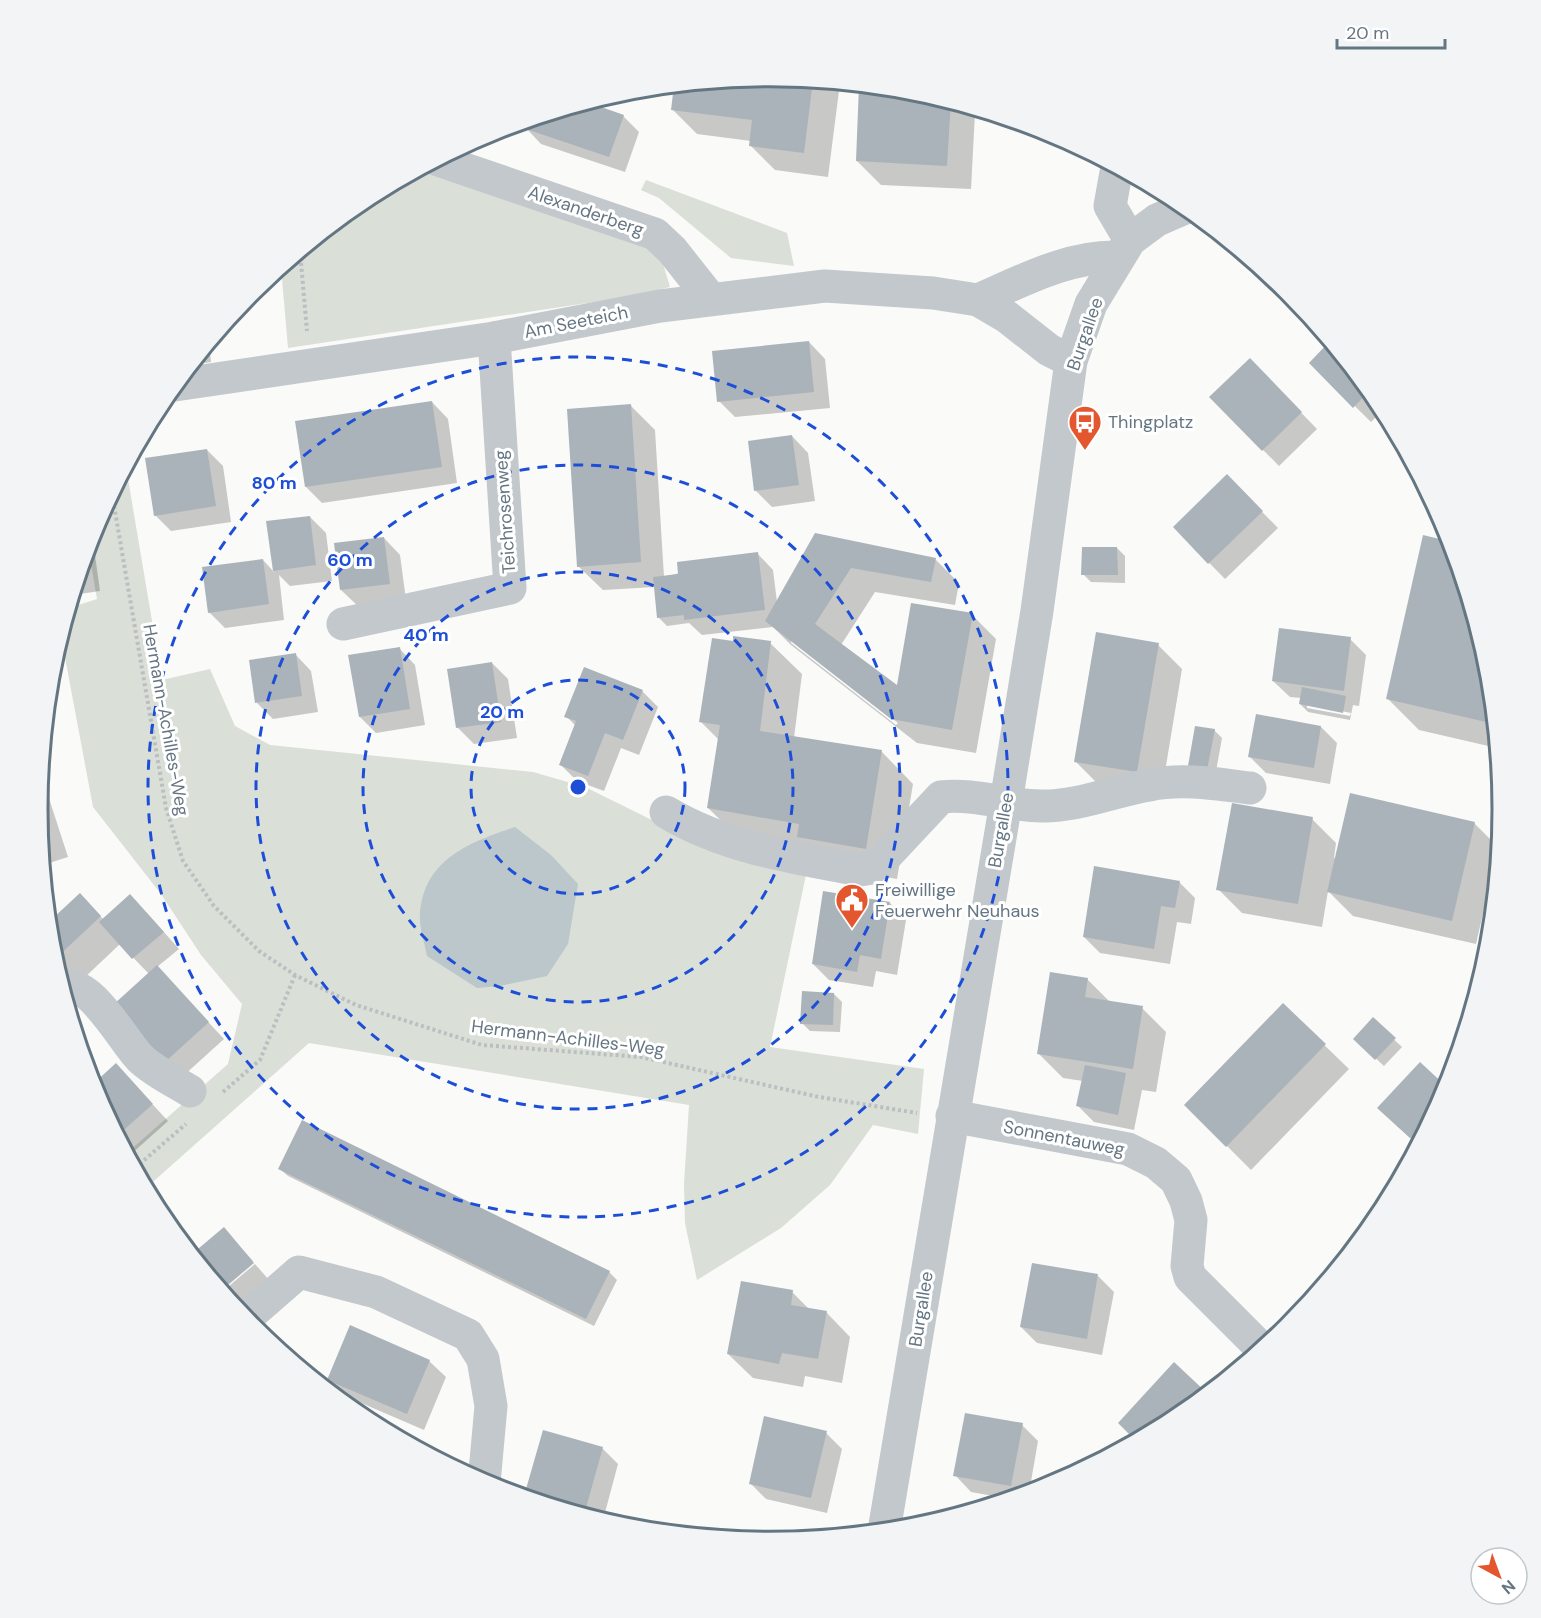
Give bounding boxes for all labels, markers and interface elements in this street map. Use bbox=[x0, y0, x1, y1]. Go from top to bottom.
scale bar bbox=[1337, 12, 1445, 50]
text: 20 m bbox=[1346, 21, 1389, 45]
street label: Alexanderberg bbox=[525, 180, 647, 242]
street label: Burgallee bbox=[1061, 294, 1109, 374]
street label: Am Seeteich bbox=[522, 300, 630, 344]
bus stop icon: Thingplatz bbox=[1067, 404, 1103, 451]
place label: Thingplatz bbox=[1108, 410, 1193, 434]
street label: Teichrosenweg bbox=[489, 449, 521, 575]
text: 80 m bbox=[251, 471, 297, 495]
text: 60 m bbox=[327, 548, 373, 572]
street label: Hermann-Achilles-Weg bbox=[137, 622, 195, 818]
text: 40 m bbox=[403, 623, 449, 647]
text: 20 m bbox=[480, 700, 524, 724]
centre of rings bbox=[568, 777, 588, 797]
street label: Burgallee bbox=[983, 791, 1019, 869]
place label: Freiwillige Feuerwehr Neuhaus bbox=[875, 878, 1040, 923]
public building icon: Freiwillige Feuerwehr Neuhaus bbox=[834, 882, 870, 929]
street label: Hermann-Achilles-Weg bbox=[470, 1014, 666, 1062]
street label: Sonnentauweg bbox=[1001, 1114, 1127, 1162]
street label: Burgallee bbox=[903, 1270, 939, 1348]
north arrow bbox=[1469, 1546, 1529, 1606]
text: N bbox=[1497, 1575, 1520, 1599]

